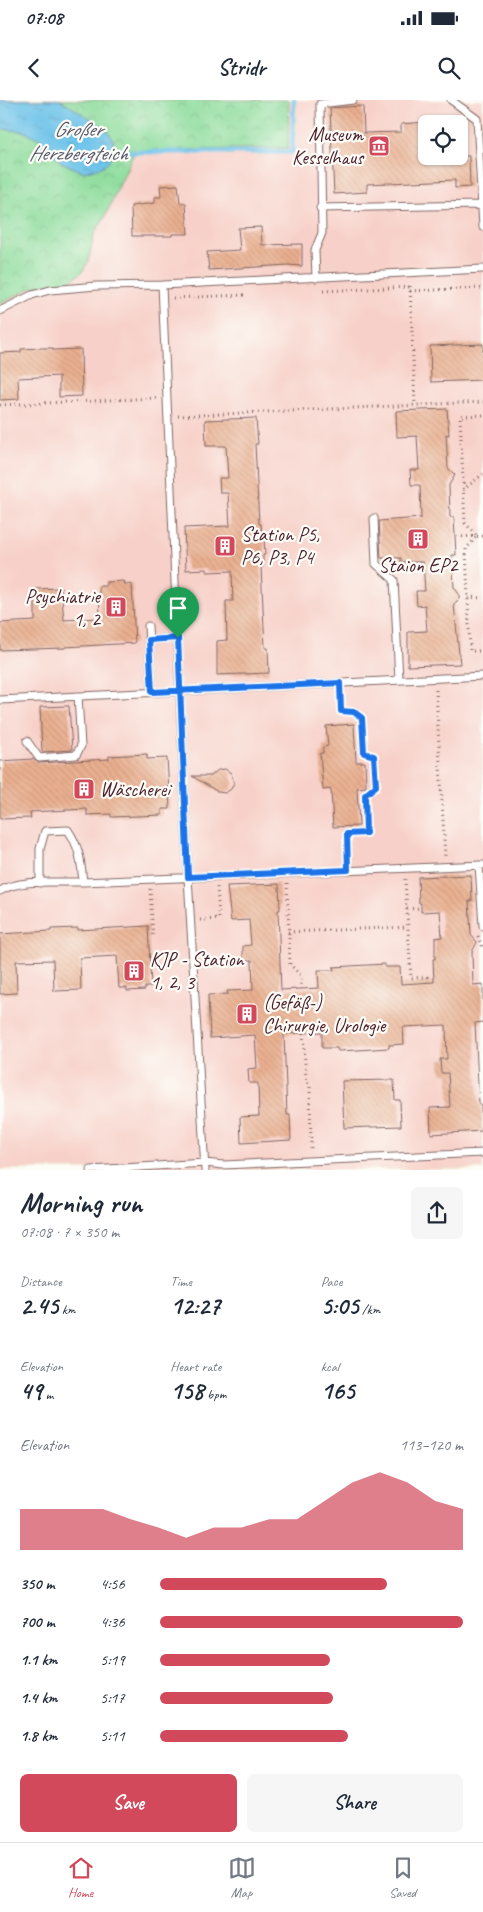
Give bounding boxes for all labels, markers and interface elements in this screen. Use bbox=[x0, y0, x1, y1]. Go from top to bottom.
text: 07:08 bbox=[25, 6, 63, 30]
icon: back bbox=[20, 54, 48, 82]
text: Stridr bbox=[218, 54, 265, 82]
icon: search bbox=[435, 54, 463, 82]
map controls bbox=[418, 115, 468, 165]
button: locate bbox=[418, 115, 468, 165]
water label: Großer Herzbergteich bbox=[29, 116, 129, 166]
place label: Museum Kesselhaus bbox=[292, 122, 365, 170]
museum icon: Museum Kesselhaus bbox=[367, 134, 391, 158]
place label: Station P5, P6, P3, P4 bbox=[241, 522, 320, 570]
building icon: Staion EP2 bbox=[406, 527, 430, 551]
building icon: Station P5, P6, P3, P4 bbox=[213, 534, 237, 558]
place label: Staion EP2 bbox=[379, 553, 459, 578]
place label: Psychiatrie 1, 2 bbox=[25, 584, 102, 632]
pin bbox=[157, 587, 199, 638]
icon: arrive bbox=[164, 594, 192, 622]
building icon: Psychiatrie 1, 2 bbox=[104, 595, 128, 619]
building icon: Wäscherei bbox=[72, 777, 96, 801]
place label: Wäscherei bbox=[100, 777, 172, 802]
place label: KJP - Station 1, 2, 3 bbox=[150, 947, 245, 995]
building icon: KJP - Station 1, 2, 3 bbox=[122, 959, 146, 983]
place label: (Gefäß-) Chirurgie, Urologie bbox=[263, 990, 387, 1038]
building icon: (Gefäß-) Chirurgie, Urologie bbox=[235, 1002, 259, 1026]
text: Morning run bbox=[20, 1185, 142, 1220]
button: share bbox=[411, 1187, 463, 1239]
text: 07:08 · 7 × 350 m bbox=[20, 1222, 119, 1242]
text: Distance bbox=[20, 1273, 62, 1290]
text: Time bbox=[170, 1273, 192, 1290]
text: Pace bbox=[321, 1273, 342, 1290]
text: 2.45 bbox=[20, 1290, 58, 1322]
text: 12:27 bbox=[170, 1290, 220, 1322]
text: 5:05 bbox=[321, 1290, 359, 1322]
text: km bbox=[58, 1301, 75, 1318]
text: /km bbox=[359, 1301, 380, 1318]
text: Elevation bbox=[20, 1358, 63, 1375]
text: Heart rate bbox=[170, 1358, 221, 1375]
text: kcal bbox=[321, 1358, 339, 1375]
text: 49 bbox=[20, 1375, 42, 1407]
text: 158 bbox=[170, 1375, 204, 1407]
text: 165 bbox=[321, 1375, 355, 1407]
text: m bbox=[42, 1386, 53, 1403]
text: bpm bbox=[204, 1386, 226, 1403]
text: Elevation bbox=[20, 1435, 69, 1455]
text: 113–120 m bbox=[400, 1435, 463, 1455]
text: 350 m bbox=[20, 1574, 54, 1594]
text: 4:56 bbox=[100, 1574, 125, 1594]
text: 700 m bbox=[20, 1612, 55, 1632]
text: 4:36 bbox=[100, 1612, 125, 1632]
text: 1.1 km bbox=[20, 1650, 57, 1670]
text: 5:19 bbox=[100, 1650, 125, 1670]
text: 1.4 km bbox=[20, 1688, 57, 1708]
text: 5:17 bbox=[100, 1688, 125, 1708]
text: 1.8 km bbox=[20, 1726, 57, 1746]
text: 5:11 bbox=[100, 1726, 125, 1746]
button: Save bbox=[20, 1774, 237, 1832]
button: Share bbox=[247, 1774, 463, 1832]
tab: Home bbox=[67, 1854, 95, 1901]
tab: Map bbox=[228, 1854, 256, 1901]
tab: Saved bbox=[389, 1854, 417, 1901]

